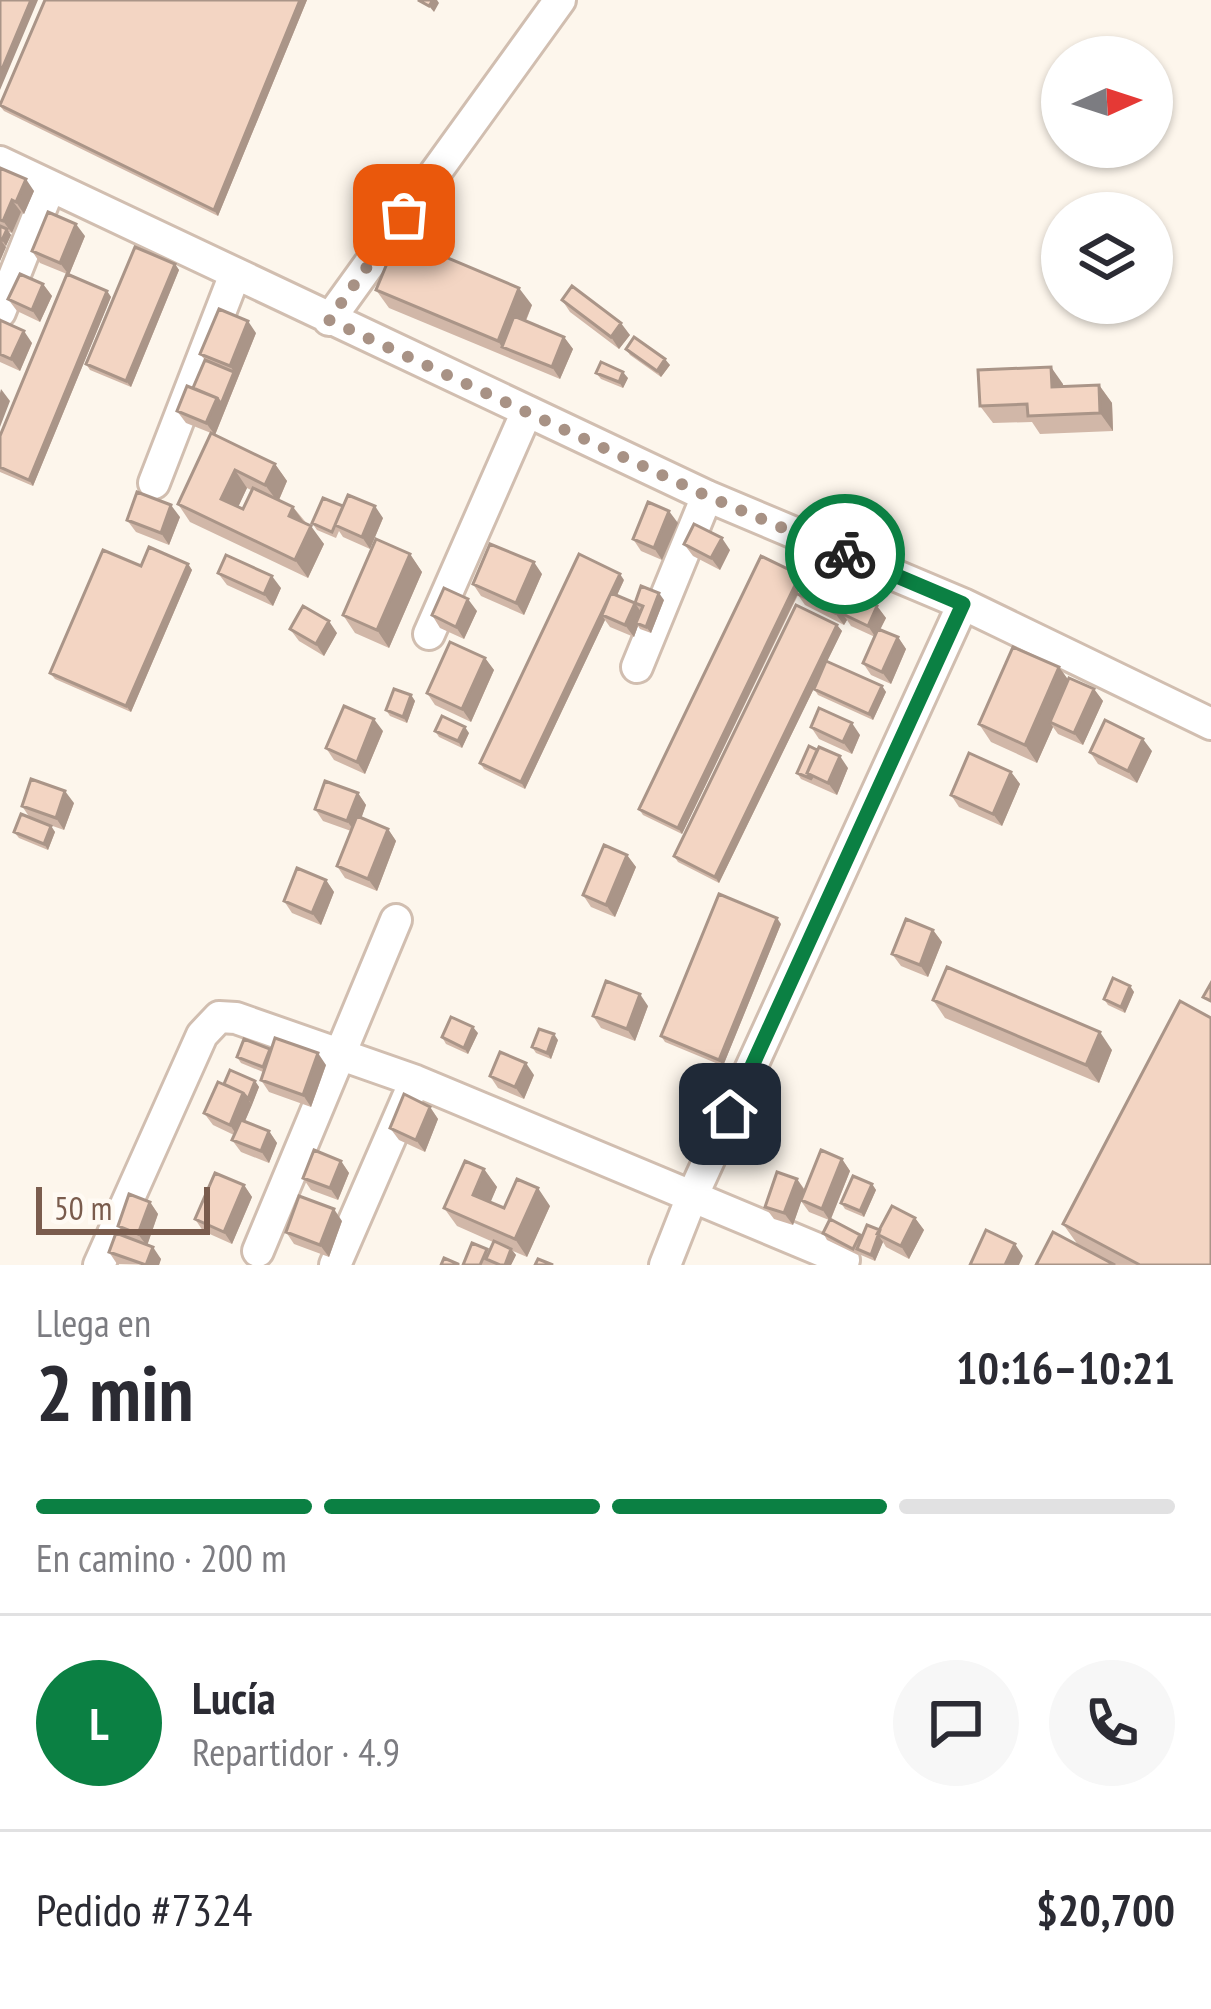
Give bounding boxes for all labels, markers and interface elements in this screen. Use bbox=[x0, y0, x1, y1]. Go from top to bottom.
north arrow bbox=[1041, 36, 1173, 168]
map controls bbox=[1041, 36, 1173, 324]
pin bbox=[353, 164, 455, 266]
icon: bag bbox=[371, 182, 437, 248]
button: layers bbox=[1041, 192, 1173, 324]
courier bbox=[785, 494, 905, 614]
icon: bike bbox=[812, 521, 878, 587]
pin bbox=[679, 1063, 781, 1165]
icon: home bbox=[697, 1081, 763, 1147]
scale bar bbox=[36, 1181, 210, 1234]
text: 50 m bbox=[54, 1186, 112, 1229]
text: Llega en bbox=[36, 1297, 151, 1348]
text: 10:16–10:21 bbox=[956, 1338, 1175, 1396]
text: 2 min bbox=[36, 1342, 194, 1443]
text: En camino · 200 m bbox=[36, 1532, 287, 1583]
button: chat bbox=[893, 1660, 1019, 1786]
button: phone bbox=[1049, 1660, 1175, 1786]
text: Lucía bbox=[192, 1668, 276, 1726]
text: L bbox=[89, 1694, 109, 1752]
text: Repartidor · 4.9 bbox=[192, 1726, 400, 1777]
text: Pedido #7324 bbox=[36, 1880, 253, 1938]
text: $20,700 bbox=[1036, 1880, 1175, 1938]

